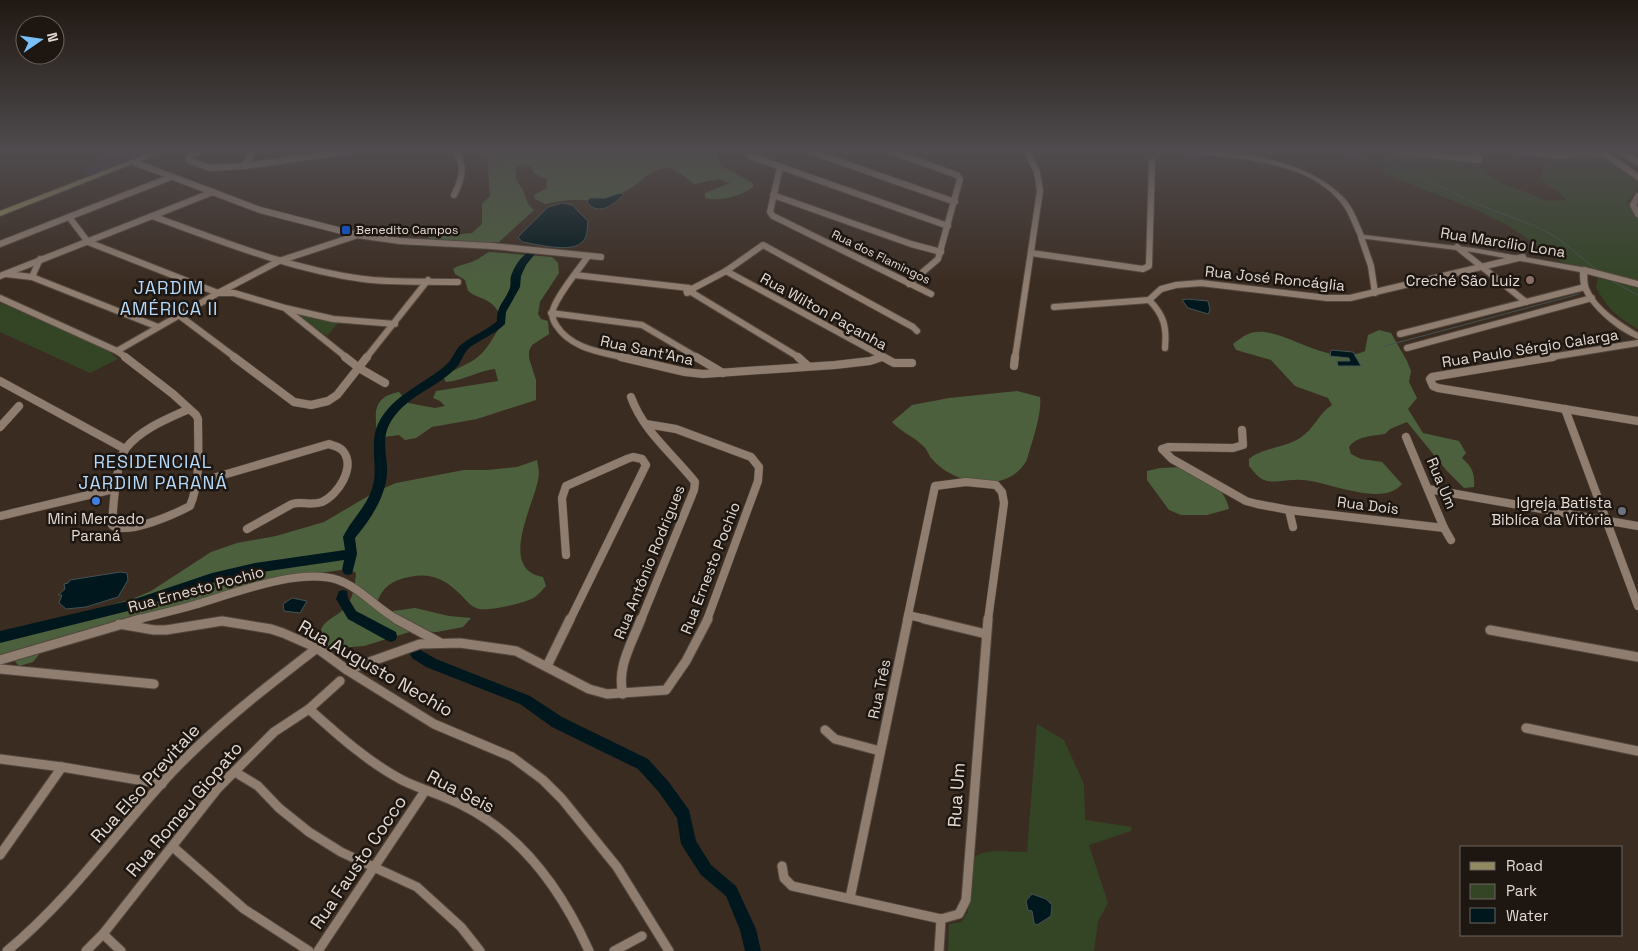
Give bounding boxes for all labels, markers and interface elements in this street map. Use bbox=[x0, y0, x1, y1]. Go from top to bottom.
north arrow bbox=[15, 15, 65, 65]
text: N bbox=[43, 30, 62, 44]
place label: Benedito Campos bbox=[356, 222, 458, 238]
street label: Rua Marcílio Lona bbox=[1439, 223, 1567, 261]
marker: Benedito Campos bbox=[340, 224, 352, 236]
street label: Rua dos Flamingos bbox=[829, 226, 933, 288]
street label: Rua José Roncáglia bbox=[1204, 261, 1346, 295]
street label: Rua Wilton Paçanha bbox=[757, 268, 891, 354]
place label: Creché São Luiz bbox=[1406, 271, 1520, 290]
marker: Creché São Luiz bbox=[1524, 274, 1536, 286]
district label: JARDIM AMÉRICA II bbox=[120, 276, 218, 320]
street label: Rua Paulo Sérgio Calarga bbox=[1440, 325, 1620, 371]
street label: Rua Sant’Ana bbox=[599, 331, 696, 369]
district label: RESIDENCIAL JARDIM PARANÁ bbox=[78, 450, 228, 494]
street label: Rua Um bbox=[1423, 454, 1461, 512]
street label: Rua Antônio Rodrigues bbox=[609, 482, 689, 642]
street label: Rua Dois bbox=[1336, 492, 1400, 518]
place label: Igreja Batista Biblíca da Vitória bbox=[1491, 493, 1612, 529]
marker: Mini Mercado Paraná bbox=[90, 495, 102, 507]
street label: Rua Ernesto Pochio bbox=[676, 499, 744, 637]
marker: Igreja Batista Biblíca da Vitória bbox=[1616, 505, 1628, 517]
place label: Mini Mercado Paraná bbox=[48, 509, 144, 545]
street label: Rua Ernesto Pochio bbox=[126, 562, 266, 616]
street label: Rua Augusto Nechio bbox=[294, 614, 458, 722]
street label: Rua Três bbox=[863, 657, 895, 721]
street label: Rua Elso Previtale bbox=[85, 719, 205, 847]
street label: Rua Romeu Giopato bbox=[121, 737, 247, 881]
street label: Rua Um bbox=[942, 762, 970, 828]
street label: Rua Seis bbox=[423, 764, 499, 818]
street label: Rua Fausto Cocco bbox=[305, 791, 411, 933]
legend bbox=[1460, 846, 1623, 936]
text: Road bbox=[1506, 856, 1543, 875]
text: Park bbox=[1506, 881, 1537, 900]
text: Water bbox=[1506, 906, 1549, 925]

